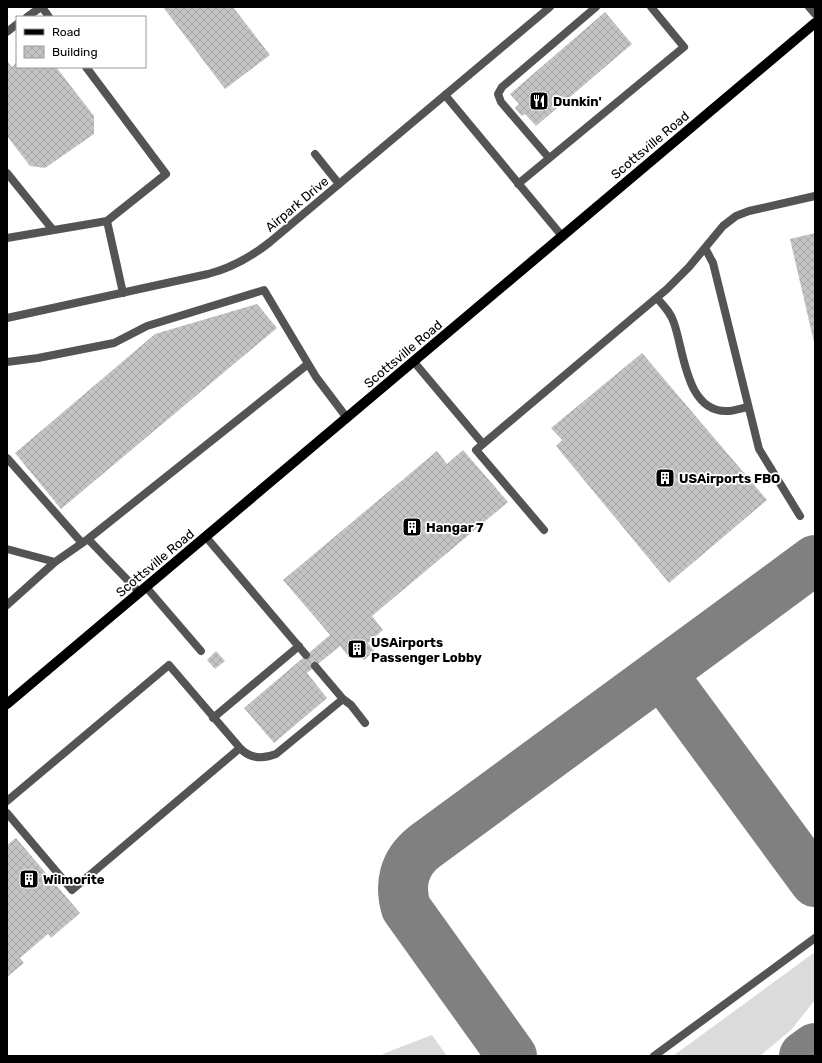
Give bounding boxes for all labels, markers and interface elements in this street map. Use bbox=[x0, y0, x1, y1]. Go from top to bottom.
legend bbox=[16, 16, 146, 68]
text: Road bbox=[52, 25, 80, 39]
text: Building bbox=[52, 45, 98, 59]
restaurant icon: Dunkin' bbox=[528, 90, 550, 112]
place label: Dunkin' bbox=[553, 94, 602, 109]
street label: Scottsville Road bbox=[608, 108, 692, 182]
street label: Airpark Drive bbox=[262, 173, 332, 235]
street label: Scottsville Road bbox=[361, 317, 445, 391]
building icon: USAirports FBO bbox=[654, 467, 676, 489]
place label: USAirports FBO bbox=[679, 471, 780, 486]
building icon: Hangar 7 bbox=[401, 516, 423, 538]
place label: Hangar 7 bbox=[426, 520, 484, 535]
street label: Scottsville Road bbox=[113, 526, 197, 600]
place label: USAirports Passenger Lobby bbox=[371, 635, 482, 665]
building icon: USAirports Passenger Lobby bbox=[346, 638, 368, 660]
building icon: Wilmorite bbox=[18, 868, 40, 890]
place label: Wilmorite bbox=[43, 872, 105, 887]

